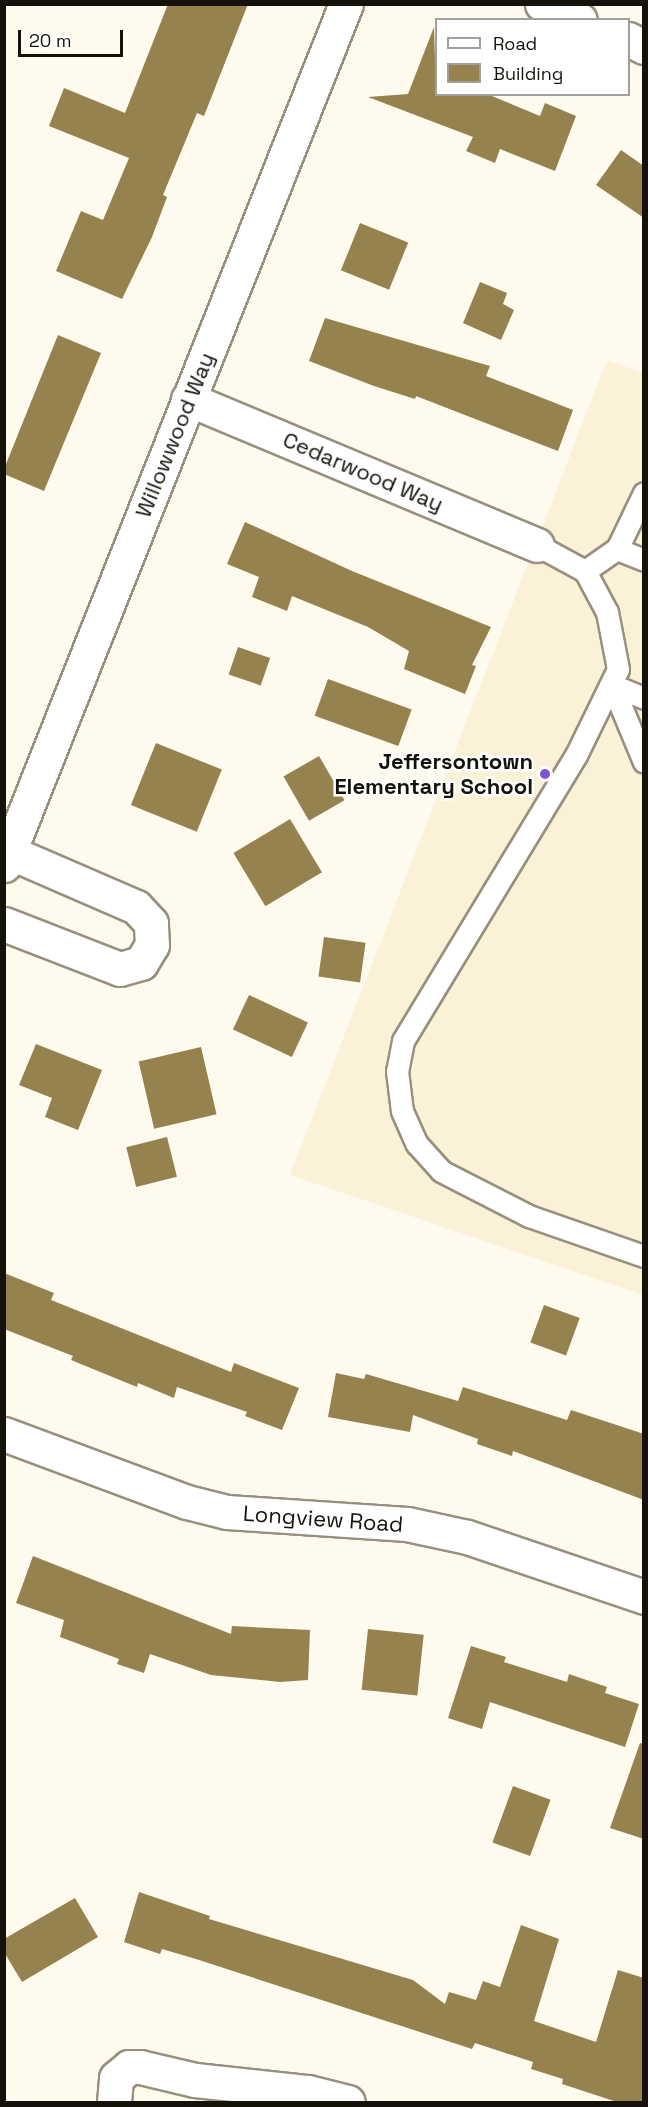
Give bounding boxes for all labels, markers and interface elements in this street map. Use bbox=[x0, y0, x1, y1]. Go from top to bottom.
scale bar bbox=[21, 18, 126, 56]
legend bbox=[435, 18, 630, 96]
text: 20 m bbox=[29, 29, 72, 52]
text: Road bbox=[493, 32, 537, 55]
text: Building bbox=[493, 62, 563, 85]
street label: Willowwood Way bbox=[130, 349, 220, 521]
street label: Cedarwood Way bbox=[279, 426, 447, 518]
place label: Jeffersontown Elementary School bbox=[334, 748, 533, 800]
marker: Jeffersontown Elementary School bbox=[538, 767, 552, 781]
street label: Longview Road bbox=[242, 1500, 404, 1538]

